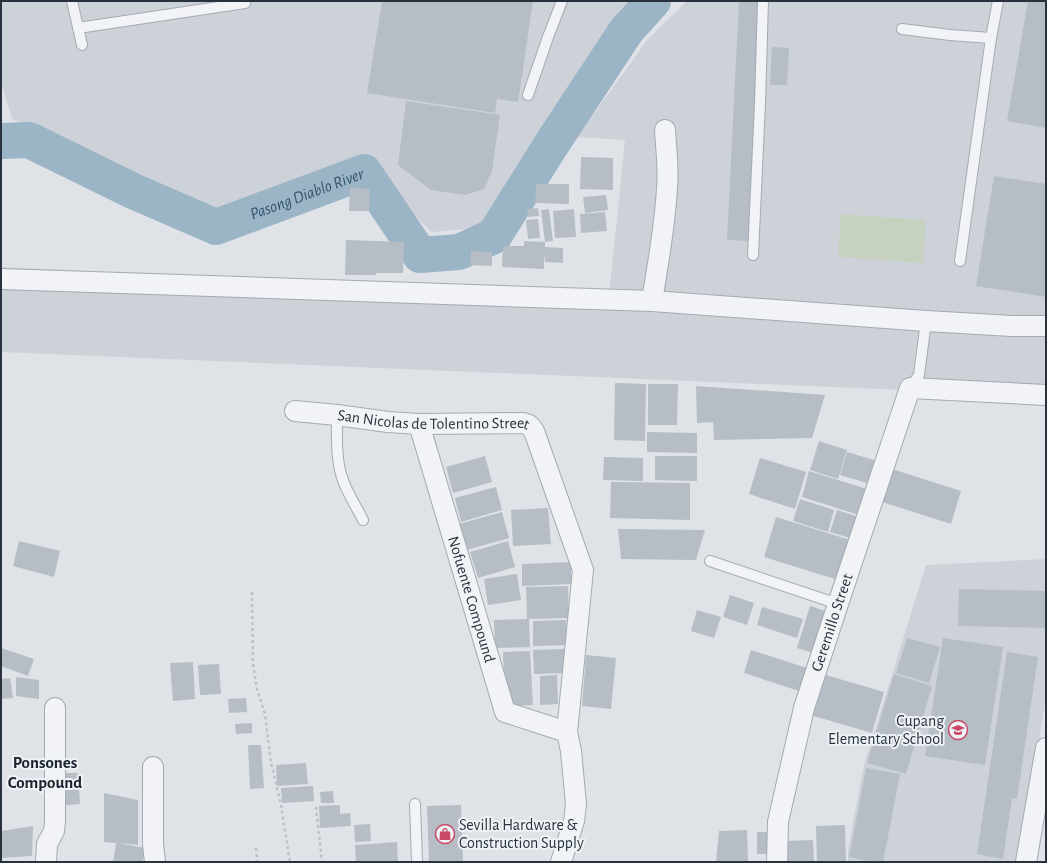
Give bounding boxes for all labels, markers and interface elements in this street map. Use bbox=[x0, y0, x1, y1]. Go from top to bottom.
water label: Pasong Diablo River bbox=[247, 164, 366, 222]
street label: San Nicolas de Tolentino Street bbox=[337, 407, 532, 433]
street label: Nofuente Compound bbox=[445, 534, 498, 664]
street label: Geremillo Street bbox=[809, 571, 856, 673]
place label: Cupang Elementary School bbox=[828, 713, 944, 748]
school or university icon: Cupang Elementary School bbox=[947, 719, 969, 741]
district label: Ponsones Compound bbox=[8, 754, 82, 791]
place label: Sevilla Hardware & Construction Supply bbox=[459, 817, 584, 852]
shop icon: Sevilla Hardware & Construction Supply bbox=[434, 823, 456, 845]

